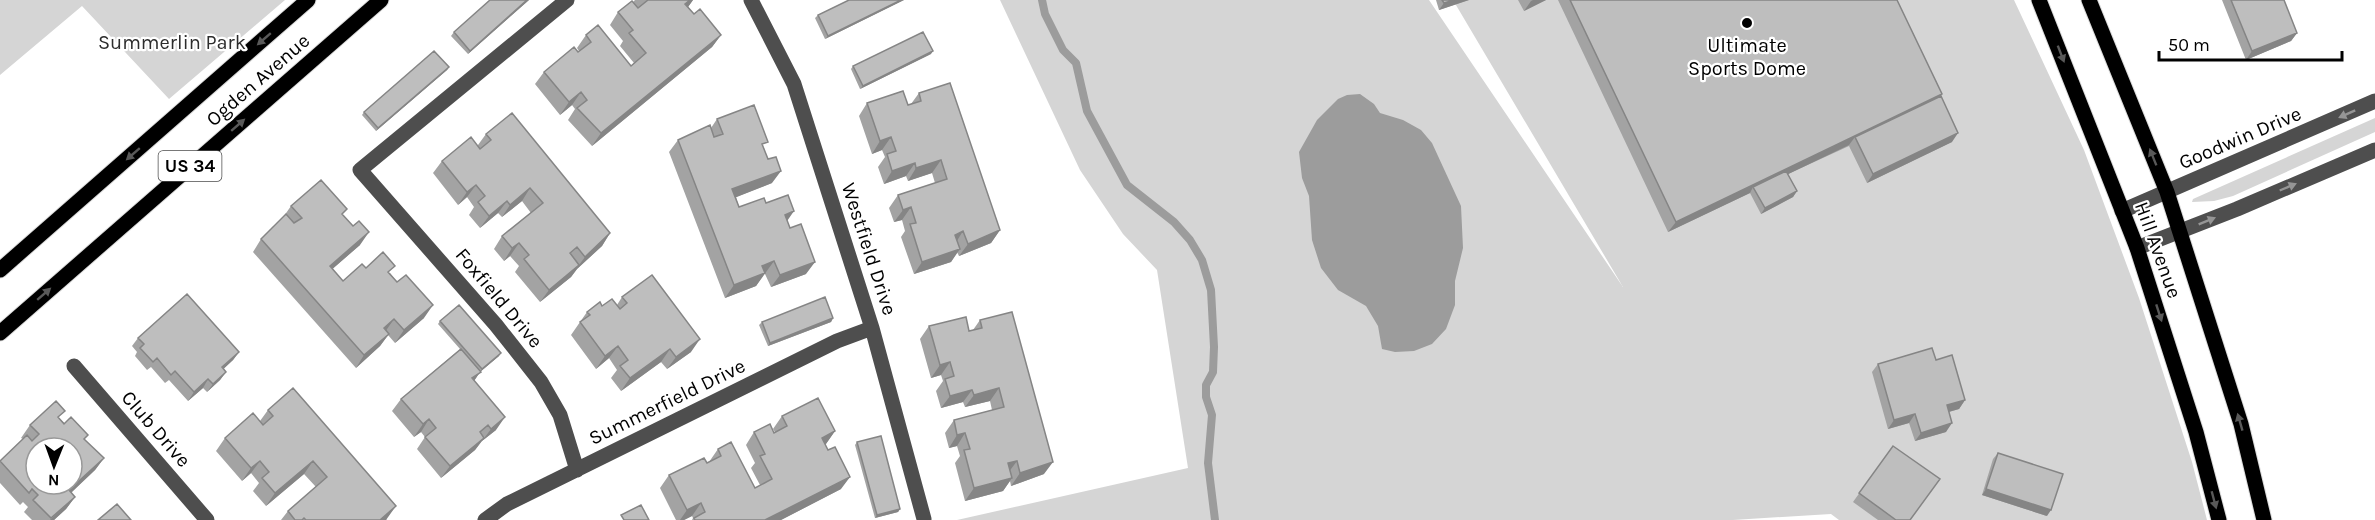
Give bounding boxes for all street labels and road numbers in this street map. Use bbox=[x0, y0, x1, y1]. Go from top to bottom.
street label: Ogden Avenue bbox=[202, 29, 314, 131]
street label: Goodwin Drive bbox=[2175, 102, 2305, 174]
road number: US 34 bbox=[158, 151, 222, 181]
street label: Westfield Drive bbox=[837, 180, 901, 318]
street label: Hill Avenue bbox=[2130, 199, 2186, 301]
street label: Foxfield Drive bbox=[451, 243, 547, 353]
street label: Summerfield Drive bbox=[585, 354, 749, 450]
street label: Club Drive bbox=[117, 386, 195, 472]

